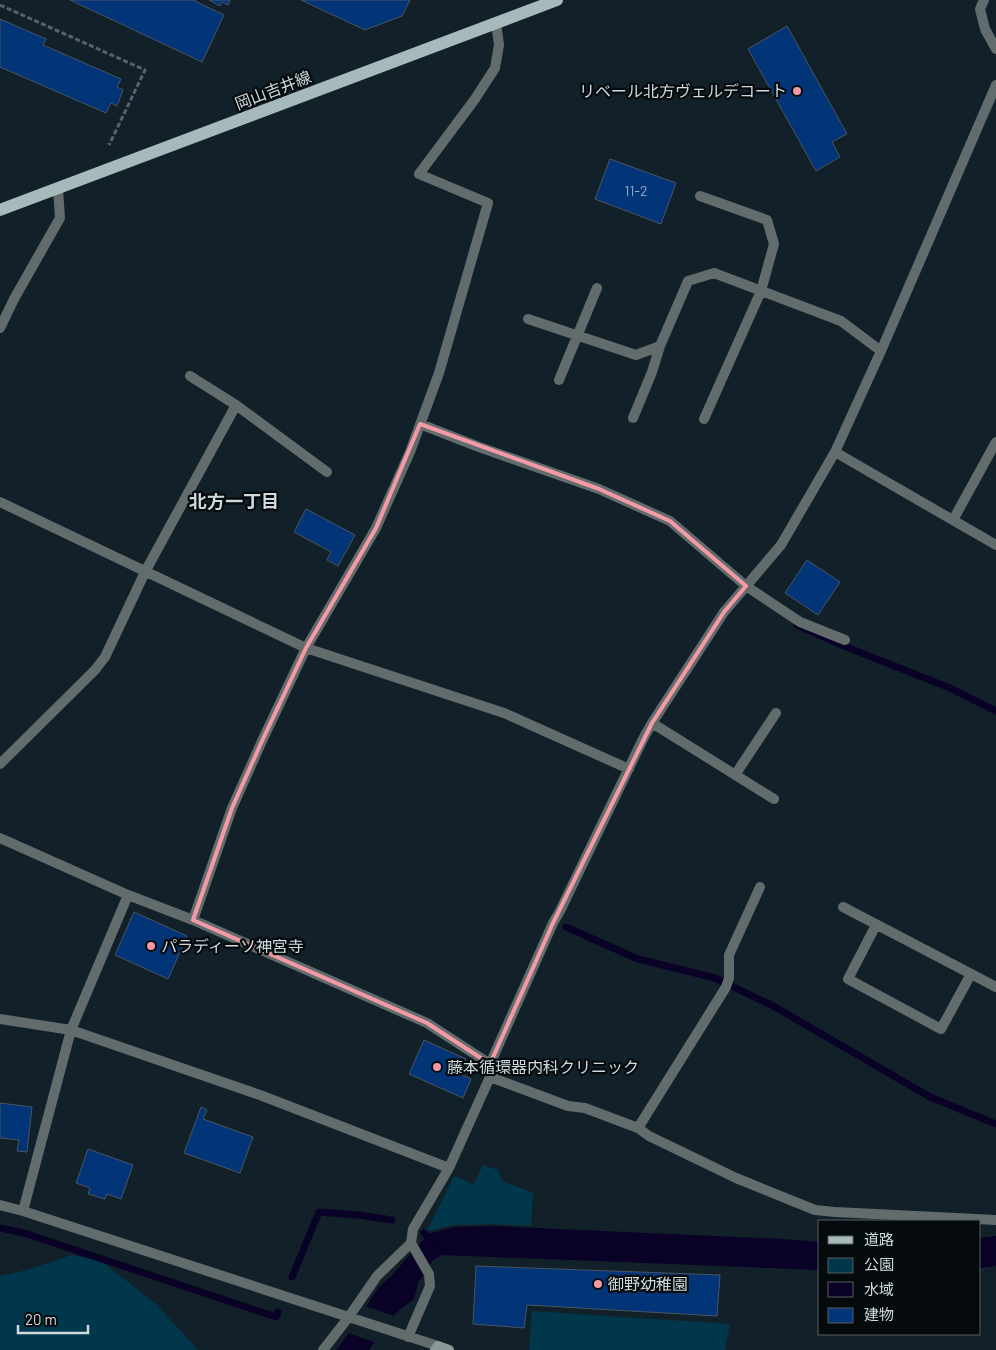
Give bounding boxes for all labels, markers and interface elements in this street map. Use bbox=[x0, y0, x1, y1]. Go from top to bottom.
street label: 岡山吉井線 bbox=[232, 66, 314, 113]
place label: リベール北方ヴェルデコート bbox=[579, 81, 787, 100]
marker: リベール北方ヴェルデコート bbox=[791, 85, 803, 97]
house number: 11-2 bbox=[625, 182, 647, 199]
district label: 北方一丁目 bbox=[189, 490, 279, 512]
place label: パラディーソ神宮寺 bbox=[161, 936, 304, 955]
marker: パラディーソ神宮寺 bbox=[145, 940, 157, 952]
place label: 藤本循環器内科クリニック bbox=[447, 1057, 639, 1076]
marker: 藤本循環器内科クリニック bbox=[431, 1061, 443, 1073]
legend bbox=[818, 1220, 981, 1335]
text: 道路 bbox=[864, 1230, 894, 1248]
text: 公園 bbox=[864, 1255, 894, 1273]
place label: 御野幼稚園 bbox=[608, 1274, 688, 1293]
marker: 御野幼稚園 bbox=[592, 1278, 604, 1290]
text: 水域 bbox=[864, 1280, 894, 1298]
scale bar bbox=[18, 1302, 88, 1334]
text: 建物 bbox=[864, 1305, 894, 1323]
text: 20 m bbox=[25, 1310, 57, 1328]

